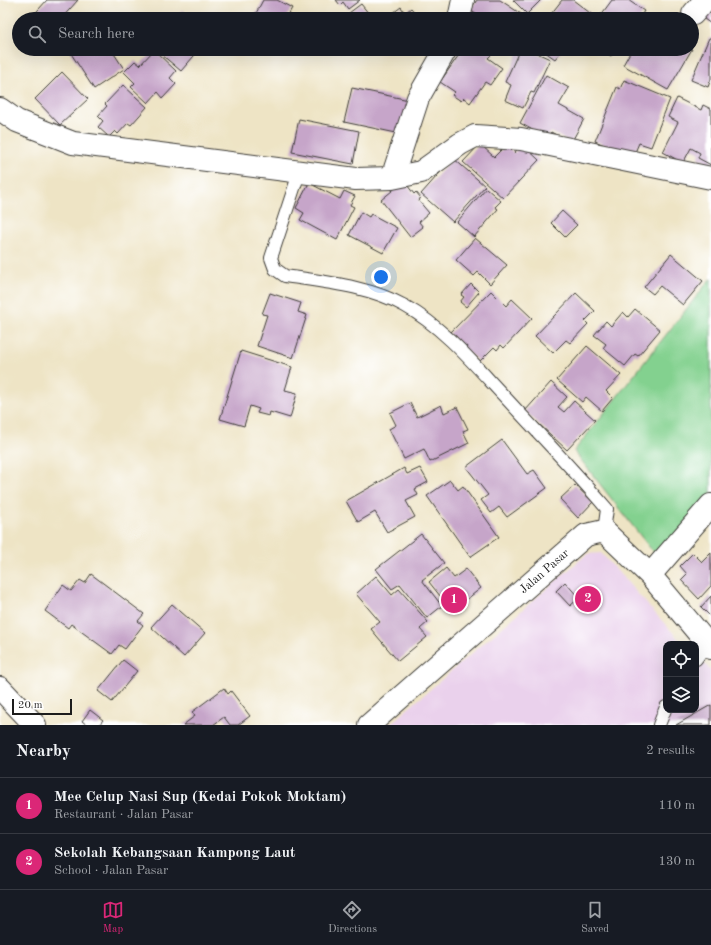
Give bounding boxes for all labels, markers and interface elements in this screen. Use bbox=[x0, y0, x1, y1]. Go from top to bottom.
search box bbox=[12, 12, 699, 56]
icon: search bbox=[26, 23, 48, 45]
text: Search here bbox=[58, 27, 135, 42]
your location bbox=[371, 267, 391, 287]
street label: Jalan Pasar bbox=[518, 547, 572, 596]
pin: 2 bbox=[575, 584, 601, 614]
pin: 1 bbox=[441, 585, 467, 615]
map controls bbox=[663, 641, 699, 713]
button: locate bbox=[663, 641, 699, 677]
button: layers bbox=[663, 677, 699, 713]
scale bar bbox=[12, 697, 72, 716]
text: 20 m bbox=[18, 700, 43, 711]
text: Nearby bbox=[16, 743, 71, 760]
text: 2 results bbox=[646, 744, 695, 757]
text: Mee Celup Nasi Sup (Kedai Pokok Moktam) bbox=[54, 790, 346, 805]
text: 1 bbox=[25, 799, 33, 812]
text: 110 m bbox=[658, 799, 695, 812]
text: Restaurant · Jalan Pasar bbox=[54, 808, 193, 821]
text: Sekolah Kebangsaan Kampong Laut bbox=[54, 846, 295, 861]
text: 2 bbox=[25, 855, 33, 868]
text: 130 m bbox=[658, 855, 695, 868]
text: School · Jalan Pasar bbox=[54, 864, 168, 877]
tab: Map bbox=[102, 899, 124, 937]
tab: Directions bbox=[328, 899, 377, 937]
tab: Saved bbox=[581, 899, 609, 937]

